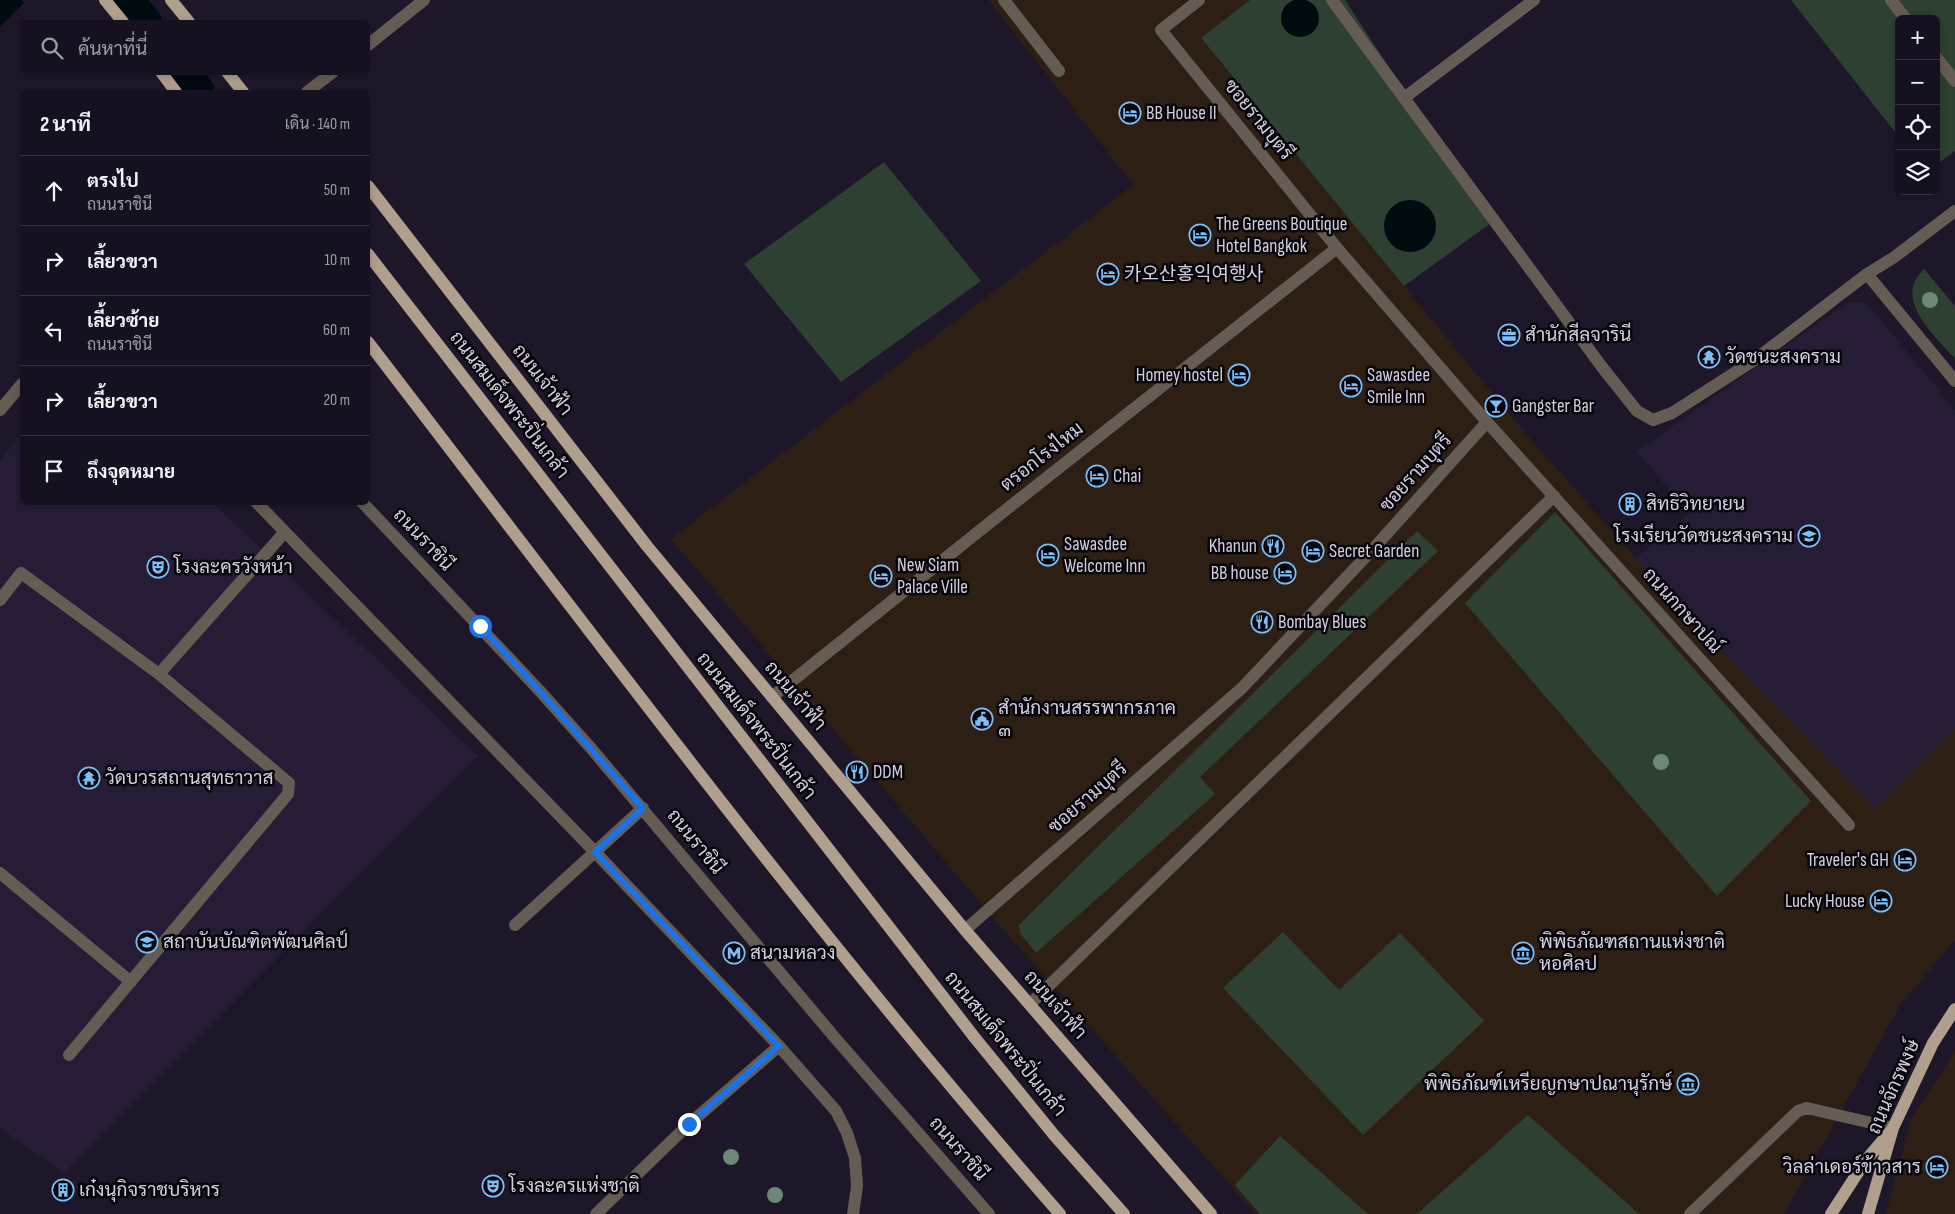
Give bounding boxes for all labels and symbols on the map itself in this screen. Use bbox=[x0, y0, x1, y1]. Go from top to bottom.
street label: ซอยรามบุตรี bbox=[1219, 74, 1299, 165]
hotel icon: BB House II bbox=[1118, 101, 1142, 125]
place label: BB House II bbox=[1146, 102, 1217, 125]
place label: The Greens Boutique Hotel Bangkok bbox=[1216, 213, 1347, 258]
hotel icon: The Greens Boutique Hotel Bangkok bbox=[1188, 223, 1212, 247]
hotel icon: 카오산홍익여행사 bbox=[1096, 262, 1120, 286]
place label: 카오산홍익여행사 bbox=[1124, 263, 1264, 286]
place label: สำนักสีลจารินี bbox=[1525, 322, 1631, 347]
street label: ถนนสมเด็จพระปิ่นเกล้า bbox=[444, 323, 578, 483]
office icon: สำนักสีลจารินี bbox=[1497, 323, 1521, 347]
street label: ถนนเจ้าฟ้า bbox=[507, 339, 578, 420]
temple icon: วัดชนะสงคราม bbox=[1697, 345, 1721, 369]
place label: วัดชนะสงคราม bbox=[1725, 346, 1841, 369]
hotel icon: Homey hostel bbox=[1227, 363, 1251, 387]
place label: Homey hostel bbox=[1136, 364, 1223, 387]
place label: Sawasdee Smile Inn bbox=[1367, 364, 1430, 409]
hotel icon: Sawasdee Smile Inn bbox=[1339, 374, 1363, 398]
bar icon: Gangster Bar bbox=[1484, 394, 1508, 418]
place label: Gangster Bar bbox=[1512, 395, 1595, 418]
street label: ตรอกโรงไหม bbox=[995, 416, 1088, 497]
street label: ซอยรามบุตรี bbox=[1374, 428, 1457, 517]
hotel icon: Chai bbox=[1085, 464, 1109, 488]
place label: Chai bbox=[1113, 465, 1141, 488]
building icon: สิทธิวิทยายน bbox=[1618, 492, 1642, 516]
place label: สิทธิวิทยายน bbox=[1646, 493, 1745, 516]
street label: ถนนราชินี bbox=[388, 503, 459, 576]
place label: โรงเรียนวัดชนะสงคราม bbox=[1613, 523, 1793, 548]
school or university icon: โรงเรียนวัดชนะสงคราม bbox=[1797, 524, 1821, 548]
place label: Sawasdee Welcome Inn bbox=[1064, 533, 1146, 578]
restaurant icon: Khanun bbox=[1261, 534, 1285, 558]
place label: Khanun bbox=[1209, 535, 1257, 558]
hotel icon: Secret Garden bbox=[1301, 539, 1325, 563]
place label: Secret Garden bbox=[1329, 540, 1419, 563]
hotel icon: Sawasdee Welcome Inn bbox=[1036, 543, 1060, 567]
place label: โรงละครวังหน้า bbox=[173, 554, 293, 579]
place label: New Siam Palace Ville bbox=[897, 554, 968, 599]
theatre icon: โรงละครวังหน้า bbox=[146, 555, 170, 579]
hotel icon: BB house bbox=[1273, 561, 1297, 585]
place label: BB house bbox=[1211, 562, 1269, 585]
street label: ถนนกกษาปณ์ bbox=[1638, 562, 1728, 659]
hotel icon: New Siam Palace Ville bbox=[869, 564, 893, 588]
restaurant icon: Bombay Blues bbox=[1250, 610, 1274, 634]
place label: Bombay Blues bbox=[1278, 611, 1367, 634]
route start bbox=[469, 615, 492, 638]
street label: ถนนสมเด็จพระปิ่นเกล้า bbox=[691, 644, 825, 804]
street label: ถนนเจ้าฟ้า bbox=[759, 655, 832, 735]
place label: สำนักงานสรรพากรภาค ๓ bbox=[998, 697, 1176, 742]
public building icon: สำนักงานสรรพากรภาค ๓ bbox=[970, 707, 994, 731]
street label: ซอยรามบุตรี bbox=[1043, 756, 1132, 838]
restaurant icon: DDM bbox=[845, 760, 869, 784]
place label: DDM bbox=[873, 761, 903, 784]
temple icon: วัดบวรสถานสุทธาวาส bbox=[77, 766, 101, 790]
place label: วัดบวรสถานสุทธาวาส bbox=[105, 767, 274, 790]
street label: ถนนราชินี bbox=[662, 803, 730, 879]
hotel icon: Traveler's GH bbox=[1893, 848, 1917, 872]
place label: Traveler's GH bbox=[1807, 849, 1889, 872]
hotel icon: Lucky House bbox=[1869, 889, 1893, 913]
place label: Lucky House bbox=[1785, 890, 1865, 913]
place label: สถาบันบัณฑิตพัฒนศิลป์ bbox=[163, 929, 348, 954]
school or university icon: สถาบันบัณฑิตพัฒนศิลป์ bbox=[135, 930, 159, 954]
place label: พิพิธภัณฑสถานแห่งชาติ หอศิลป bbox=[1539, 930, 1725, 976]
metro station icon: สนามหลวง bbox=[722, 941, 746, 965]
museum icon: พิพิธภัณฑสถานแห่งชาติ หอศิลป bbox=[1511, 941, 1535, 965]
place label: สนามหลวง bbox=[750, 942, 835, 965]
street label: ถนนสมเด็จพระปิ่นเกล้า bbox=[939, 963, 1075, 1121]
street label: ถนนเจ้าฟ้า bbox=[1019, 965, 1093, 1044]
street label: ถนนจักรพงษ์ bbox=[1861, 1034, 1926, 1138]
place label: พิพิธภัณฑ์เหรียญกษาปณานุรักษ์ bbox=[1424, 1071, 1673, 1096]
museum icon: พิพิธภัณฑ์เหรียญกษาปณานุรักษ์ bbox=[1676, 1072, 1700, 1096]
street label: ถนนราชินี bbox=[924, 1111, 994, 1186]
route end bbox=[678, 1113, 701, 1136]
place label: วิลล่าเดอร์ข้าวสาร bbox=[1782, 1154, 1921, 1179]
hotel icon: วิลล่าเดอร์ข้าวสาร bbox=[1925, 1155, 1949, 1179]
place label: โรงละครแห่งชาติ bbox=[508, 1173, 640, 1198]
theatre icon: โรงละครแห่งชาติ bbox=[481, 1174, 505, 1198]
building icon: เก๋งนุกิจราชบริหาร bbox=[51, 1178, 75, 1202]
place label: เก๋งนุกิจราชบริหาร bbox=[79, 1178, 220, 1202]

